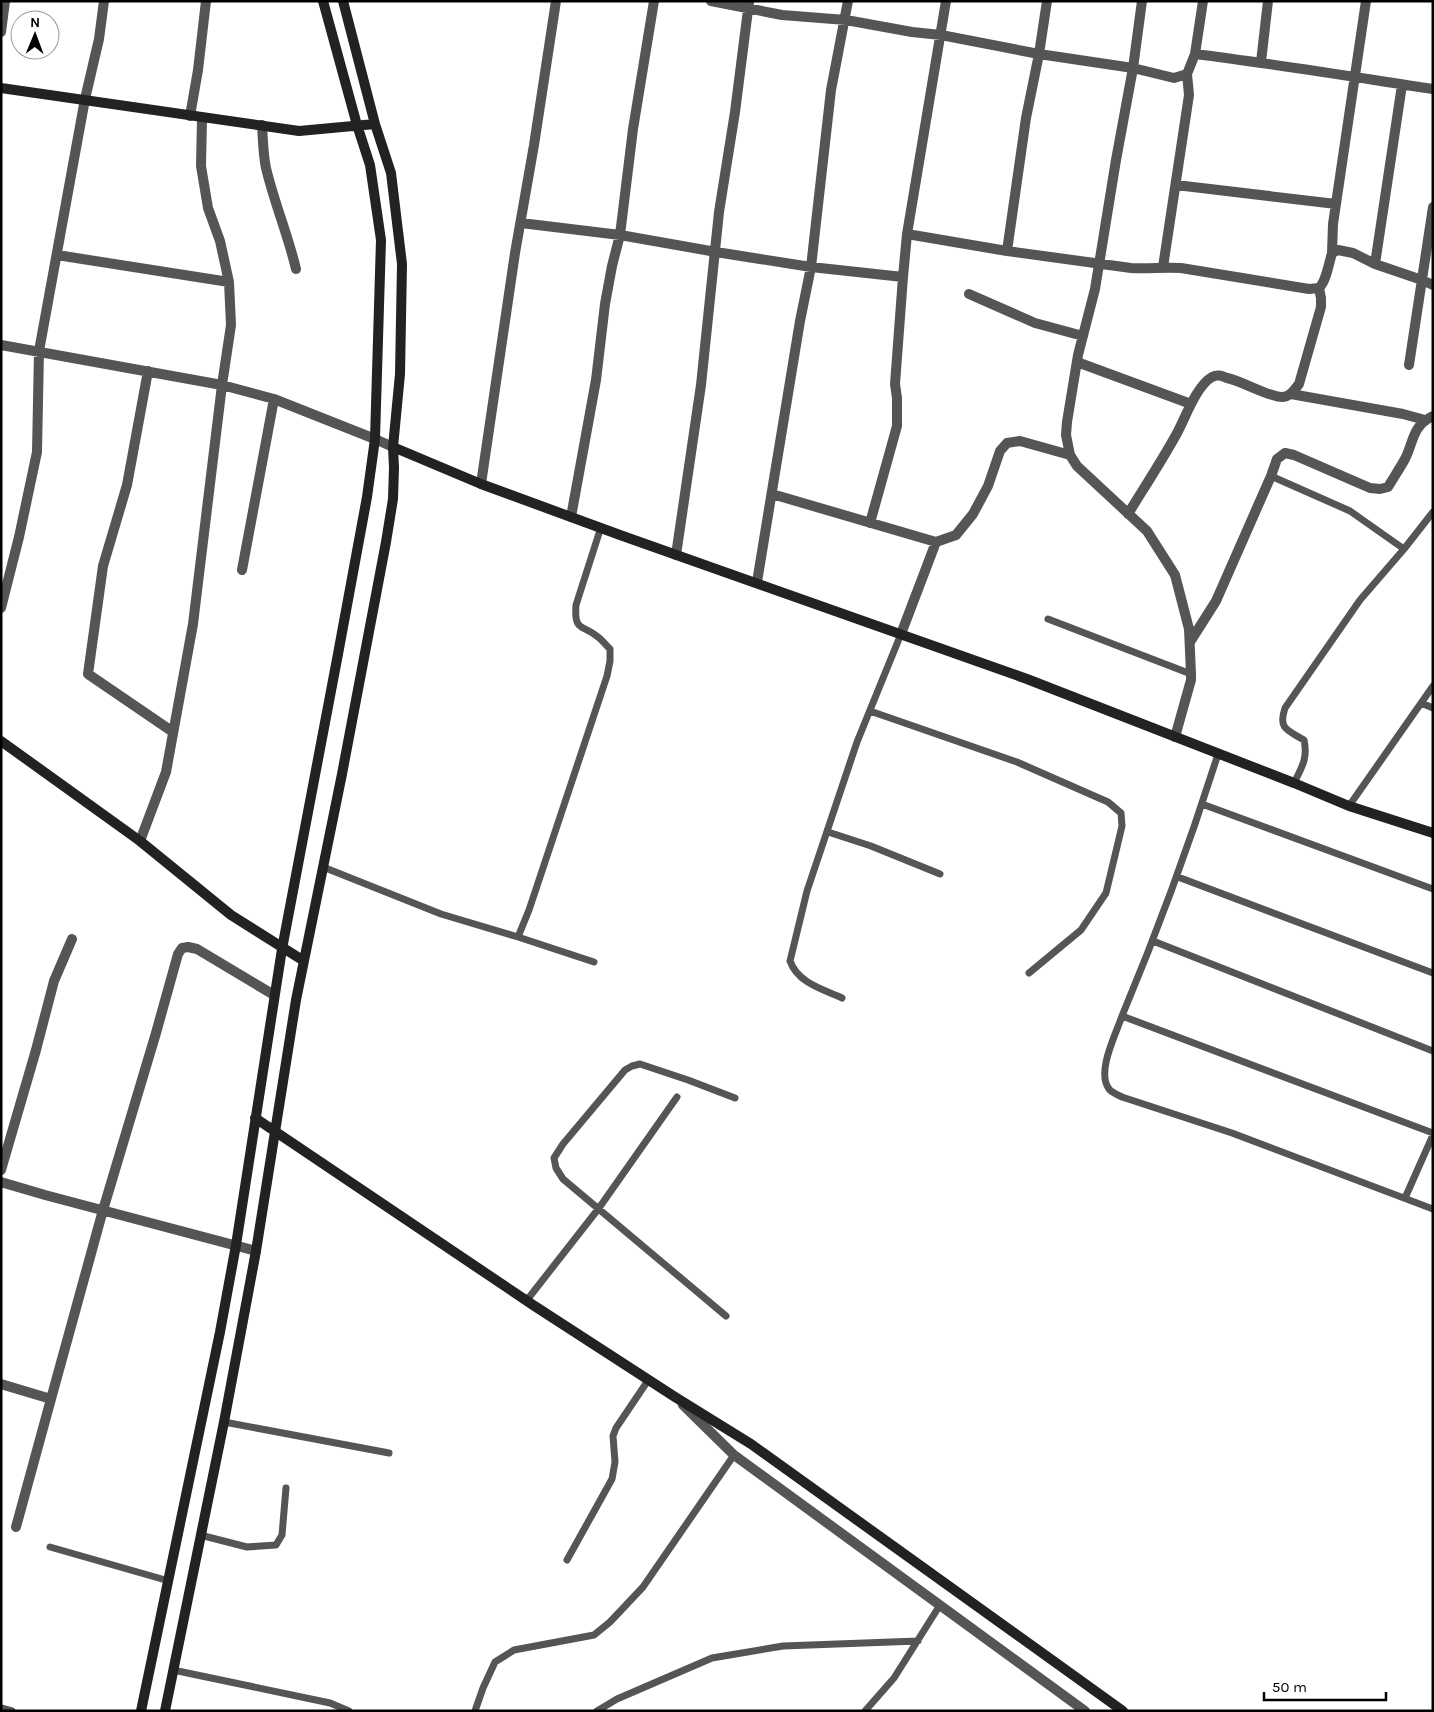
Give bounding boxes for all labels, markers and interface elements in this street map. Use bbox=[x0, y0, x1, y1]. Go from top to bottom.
north arrow bbox=[10, 10, 60, 60]
text: N bbox=[30, 14, 40, 31]
scale bar bbox=[1264, 1670, 1386, 1702]
text: 50 m bbox=[1272, 1678, 1307, 1696]

